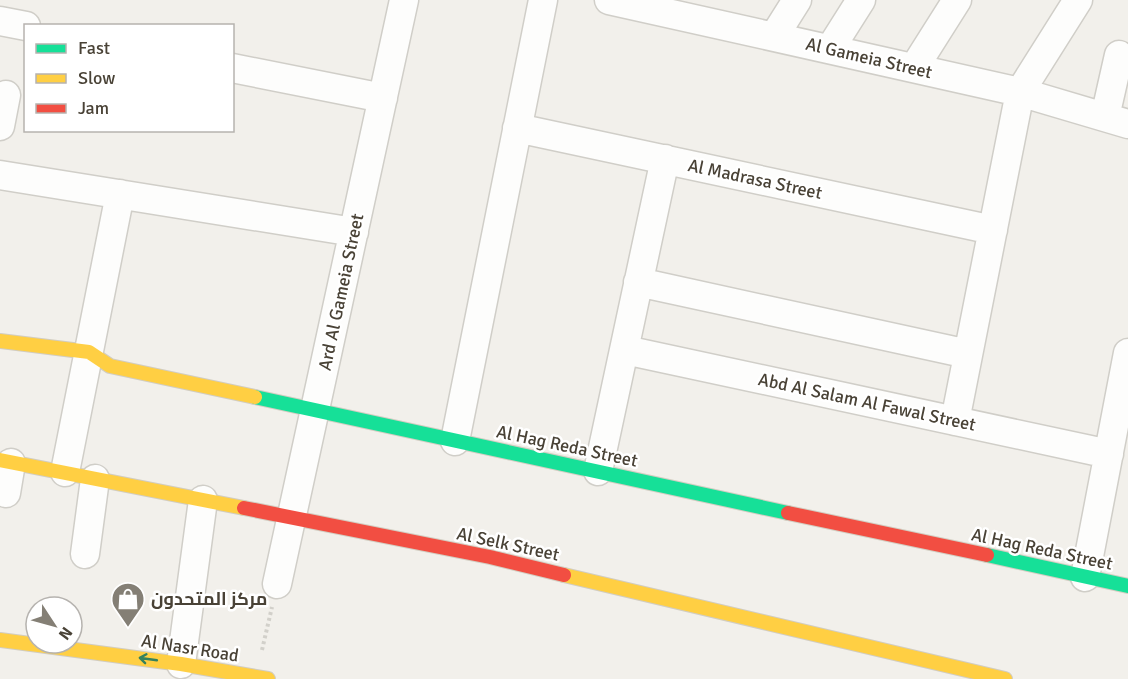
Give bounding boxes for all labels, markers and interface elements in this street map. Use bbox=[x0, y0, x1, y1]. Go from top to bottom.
legend bbox=[24, 24, 234, 132]
street label: Al Gameia Street bbox=[804, 33, 934, 83]
text: Fast bbox=[78, 37, 110, 59]
text: Slow bbox=[78, 67, 115, 89]
text: Jam bbox=[78, 97, 109, 119]
street label: Al Madrasa Street bbox=[686, 154, 824, 204]
street label: Ard Al Gameia Street bbox=[314, 211, 368, 373]
street label: Abd Al Salam Al Fawal Street bbox=[756, 368, 978, 436]
street label: Al Hag Reda Street bbox=[494, 420, 640, 472]
street label: Al Selk Street bbox=[455, 522, 561, 566]
street label: Al Hag Reda Street bbox=[969, 523, 1115, 575]
shop icon: مركز المتحدون bbox=[110, 581, 146, 628]
place label: مركز المتحدون bbox=[151, 588, 267, 610]
north arrow bbox=[24, 595, 84, 655]
text: N bbox=[54, 623, 77, 644]
street label: Al Nasr Road bbox=[140, 629, 240, 667]
one-way arrow bbox=[139, 654, 158, 665]

